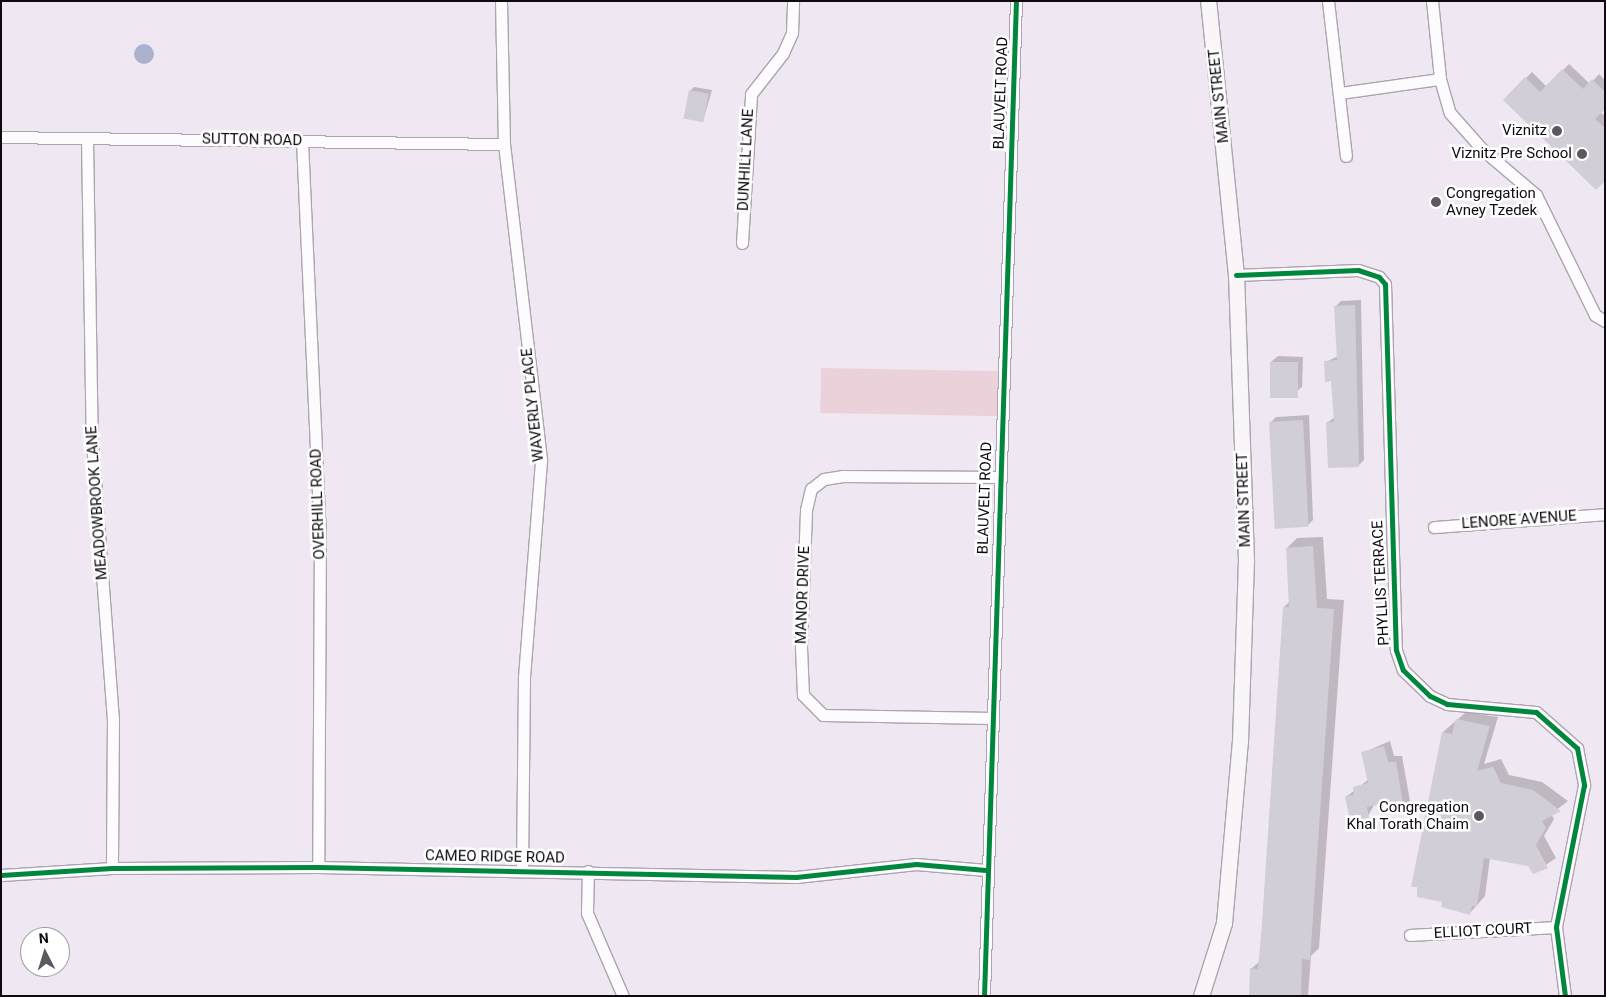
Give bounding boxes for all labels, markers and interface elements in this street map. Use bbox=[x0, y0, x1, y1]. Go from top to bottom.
street label: BLAUVELT ROAD bbox=[990, 36, 1012, 150]
street label: MAIN STREET bbox=[1205, 48, 1233, 144]
street label: DUNHILL LANE bbox=[734, 109, 758, 211]
place label: Viznitz bbox=[1502, 122, 1547, 140]
marker: Viznitz bbox=[1551, 125, 1563, 137]
street label: SUTTON ROAD bbox=[202, 130, 302, 150]
place label: Viznitz Pre School bbox=[1452, 145, 1572, 163]
marker: Viznitz Pre School bbox=[1576, 148, 1588, 160]
place label: Congregation Avney Tzedek bbox=[1446, 184, 1537, 219]
marker: Congregation Avney Tzedek bbox=[1430, 196, 1442, 208]
street label: WAVERLY PLACE bbox=[518, 347, 548, 463]
street label: MEADOWBROOK LANE bbox=[83, 425, 111, 581]
street label: BLAUVELT ROAD bbox=[974, 441, 996, 555]
street label: OVERHILL ROAD bbox=[307, 448, 329, 560]
street label: MAIN STREET bbox=[1233, 452, 1255, 548]
street label: LENORE AVENUE bbox=[1461, 507, 1577, 533]
street label: PHYLLIS TERRACE bbox=[1369, 520, 1393, 646]
street label: MANOR DRIVE bbox=[792, 546, 814, 644]
place label: Congregation Khal Torath Chaim bbox=[1346, 798, 1469, 833]
marker: Congregation Khal Torath Chaim bbox=[1473, 810, 1485, 822]
street label: CAMEO RIDGE ROAD bbox=[425, 847, 565, 867]
street label: ELLIOT COURT bbox=[1433, 919, 1533, 943]
north arrow bbox=[20, 927, 70, 977]
text: N bbox=[38, 930, 49, 946]

